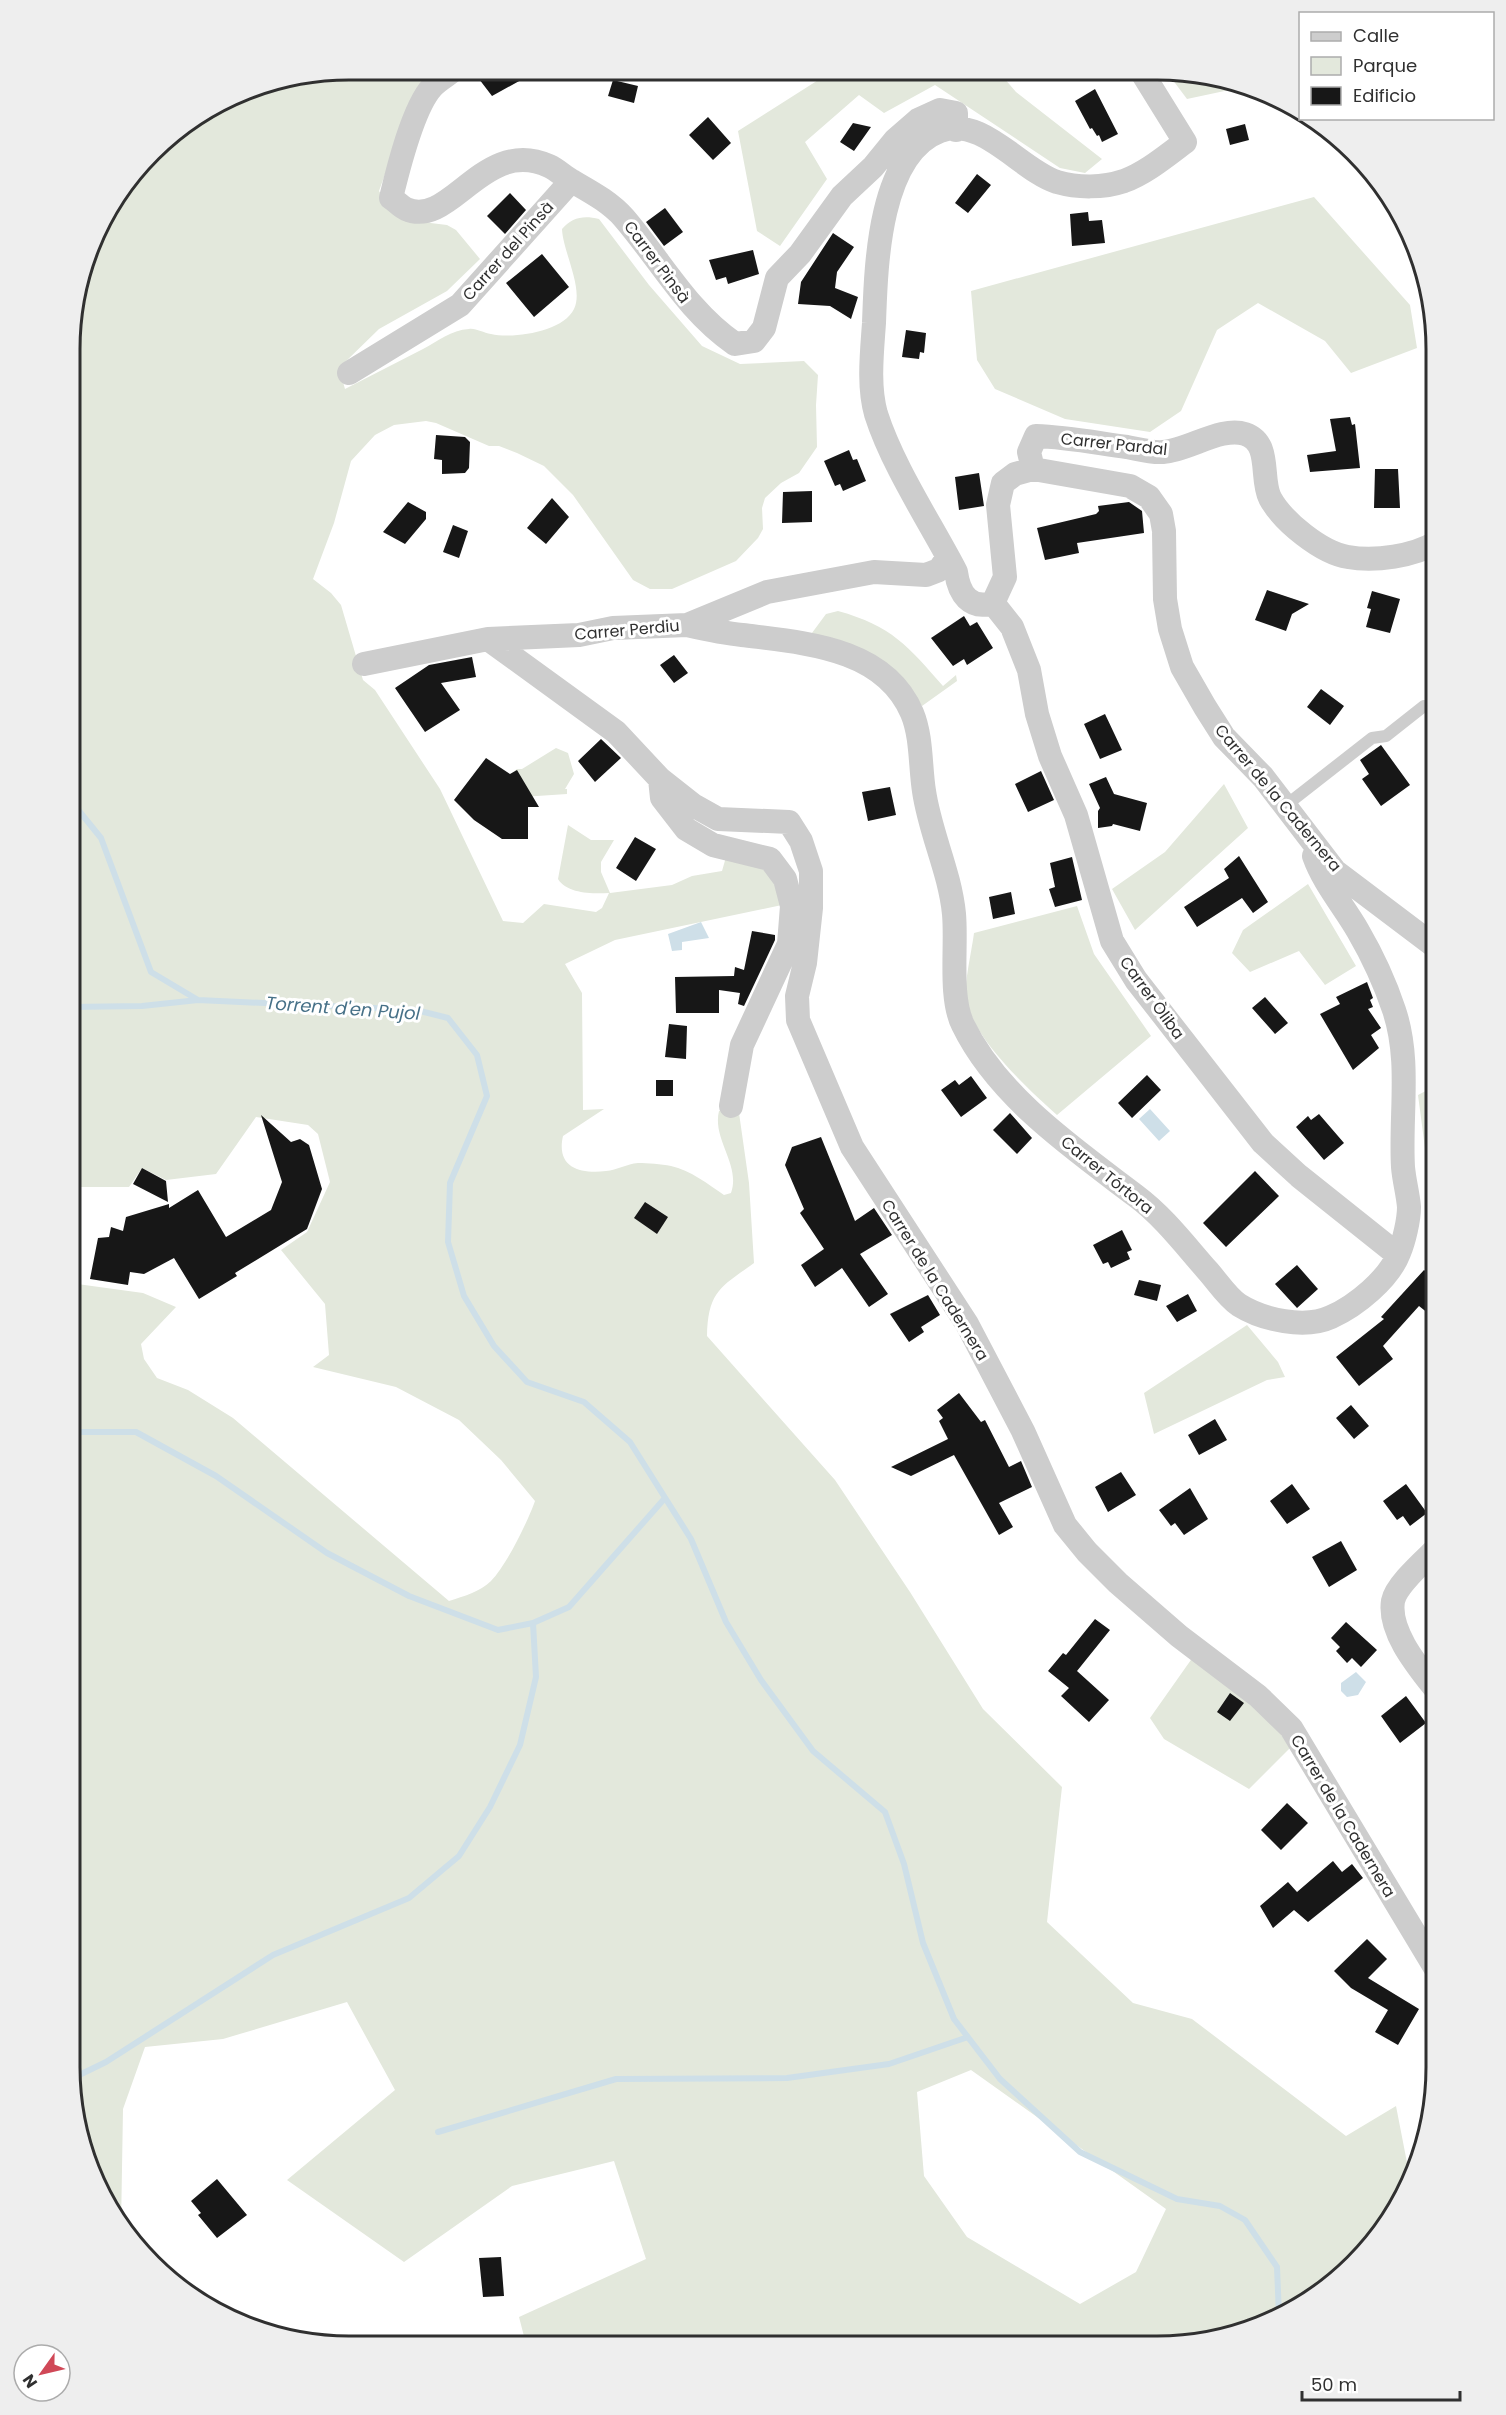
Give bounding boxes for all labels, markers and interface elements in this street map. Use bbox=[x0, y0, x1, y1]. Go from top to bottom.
legend bbox=[1299, 12, 1494, 120]
text: Calle bbox=[1353, 23, 1399, 48]
text: Parque bbox=[1353, 53, 1417, 78]
text: Edificio bbox=[1353, 83, 1416, 108]
street label: Carrer del Pinsà bbox=[457, 196, 559, 306]
street label: Carrer Pinsà bbox=[618, 216, 696, 308]
street label: Carrer Pardal bbox=[1060, 427, 1168, 461]
street label: Carrer Perdiu bbox=[573, 614, 681, 646]
street label: Carrer de la Cadernera bbox=[1209, 719, 1347, 877]
street label: Carrer Òliba bbox=[1114, 952, 1190, 1044]
water label: Torrent d'en Pujol bbox=[265, 990, 422, 1026]
street label: Carrer Tórtora bbox=[1056, 1131, 1158, 1219]
street label: Carrer de la Cadernera bbox=[876, 1195, 994, 1365]
street label: Carrer de la Cadernera bbox=[1285, 1730, 1401, 1902]
north arrow bbox=[12, 2343, 72, 2403]
scale bar bbox=[1302, 2364, 1460, 2402]
text: N bbox=[17, 2370, 43, 2393]
text: 50 m bbox=[1311, 2372, 1357, 2397]

